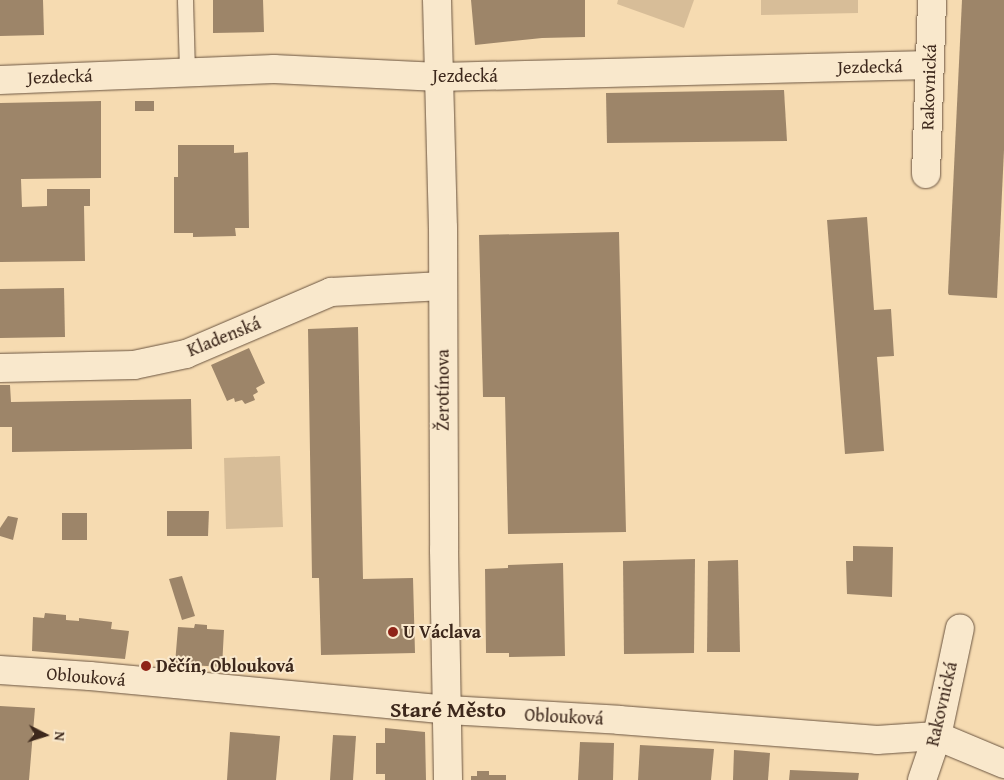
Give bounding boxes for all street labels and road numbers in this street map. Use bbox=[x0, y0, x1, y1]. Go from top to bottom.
street label: Rakovnická bbox=[917, 44, 941, 130]
street label: Jezdecká bbox=[837, 56, 903, 78]
street label: Jezdecká bbox=[27, 65, 93, 89]
street label: Jezdecká bbox=[432, 65, 498, 87]
street label: Kladenská bbox=[184, 313, 264, 361]
street label: Žerotínova bbox=[432, 349, 454, 431]
street label: Rakovnická bbox=[922, 660, 962, 748]
street label: Oblouková bbox=[46, 663, 126, 691]
street label: Oblouková bbox=[524, 704, 604, 730]

